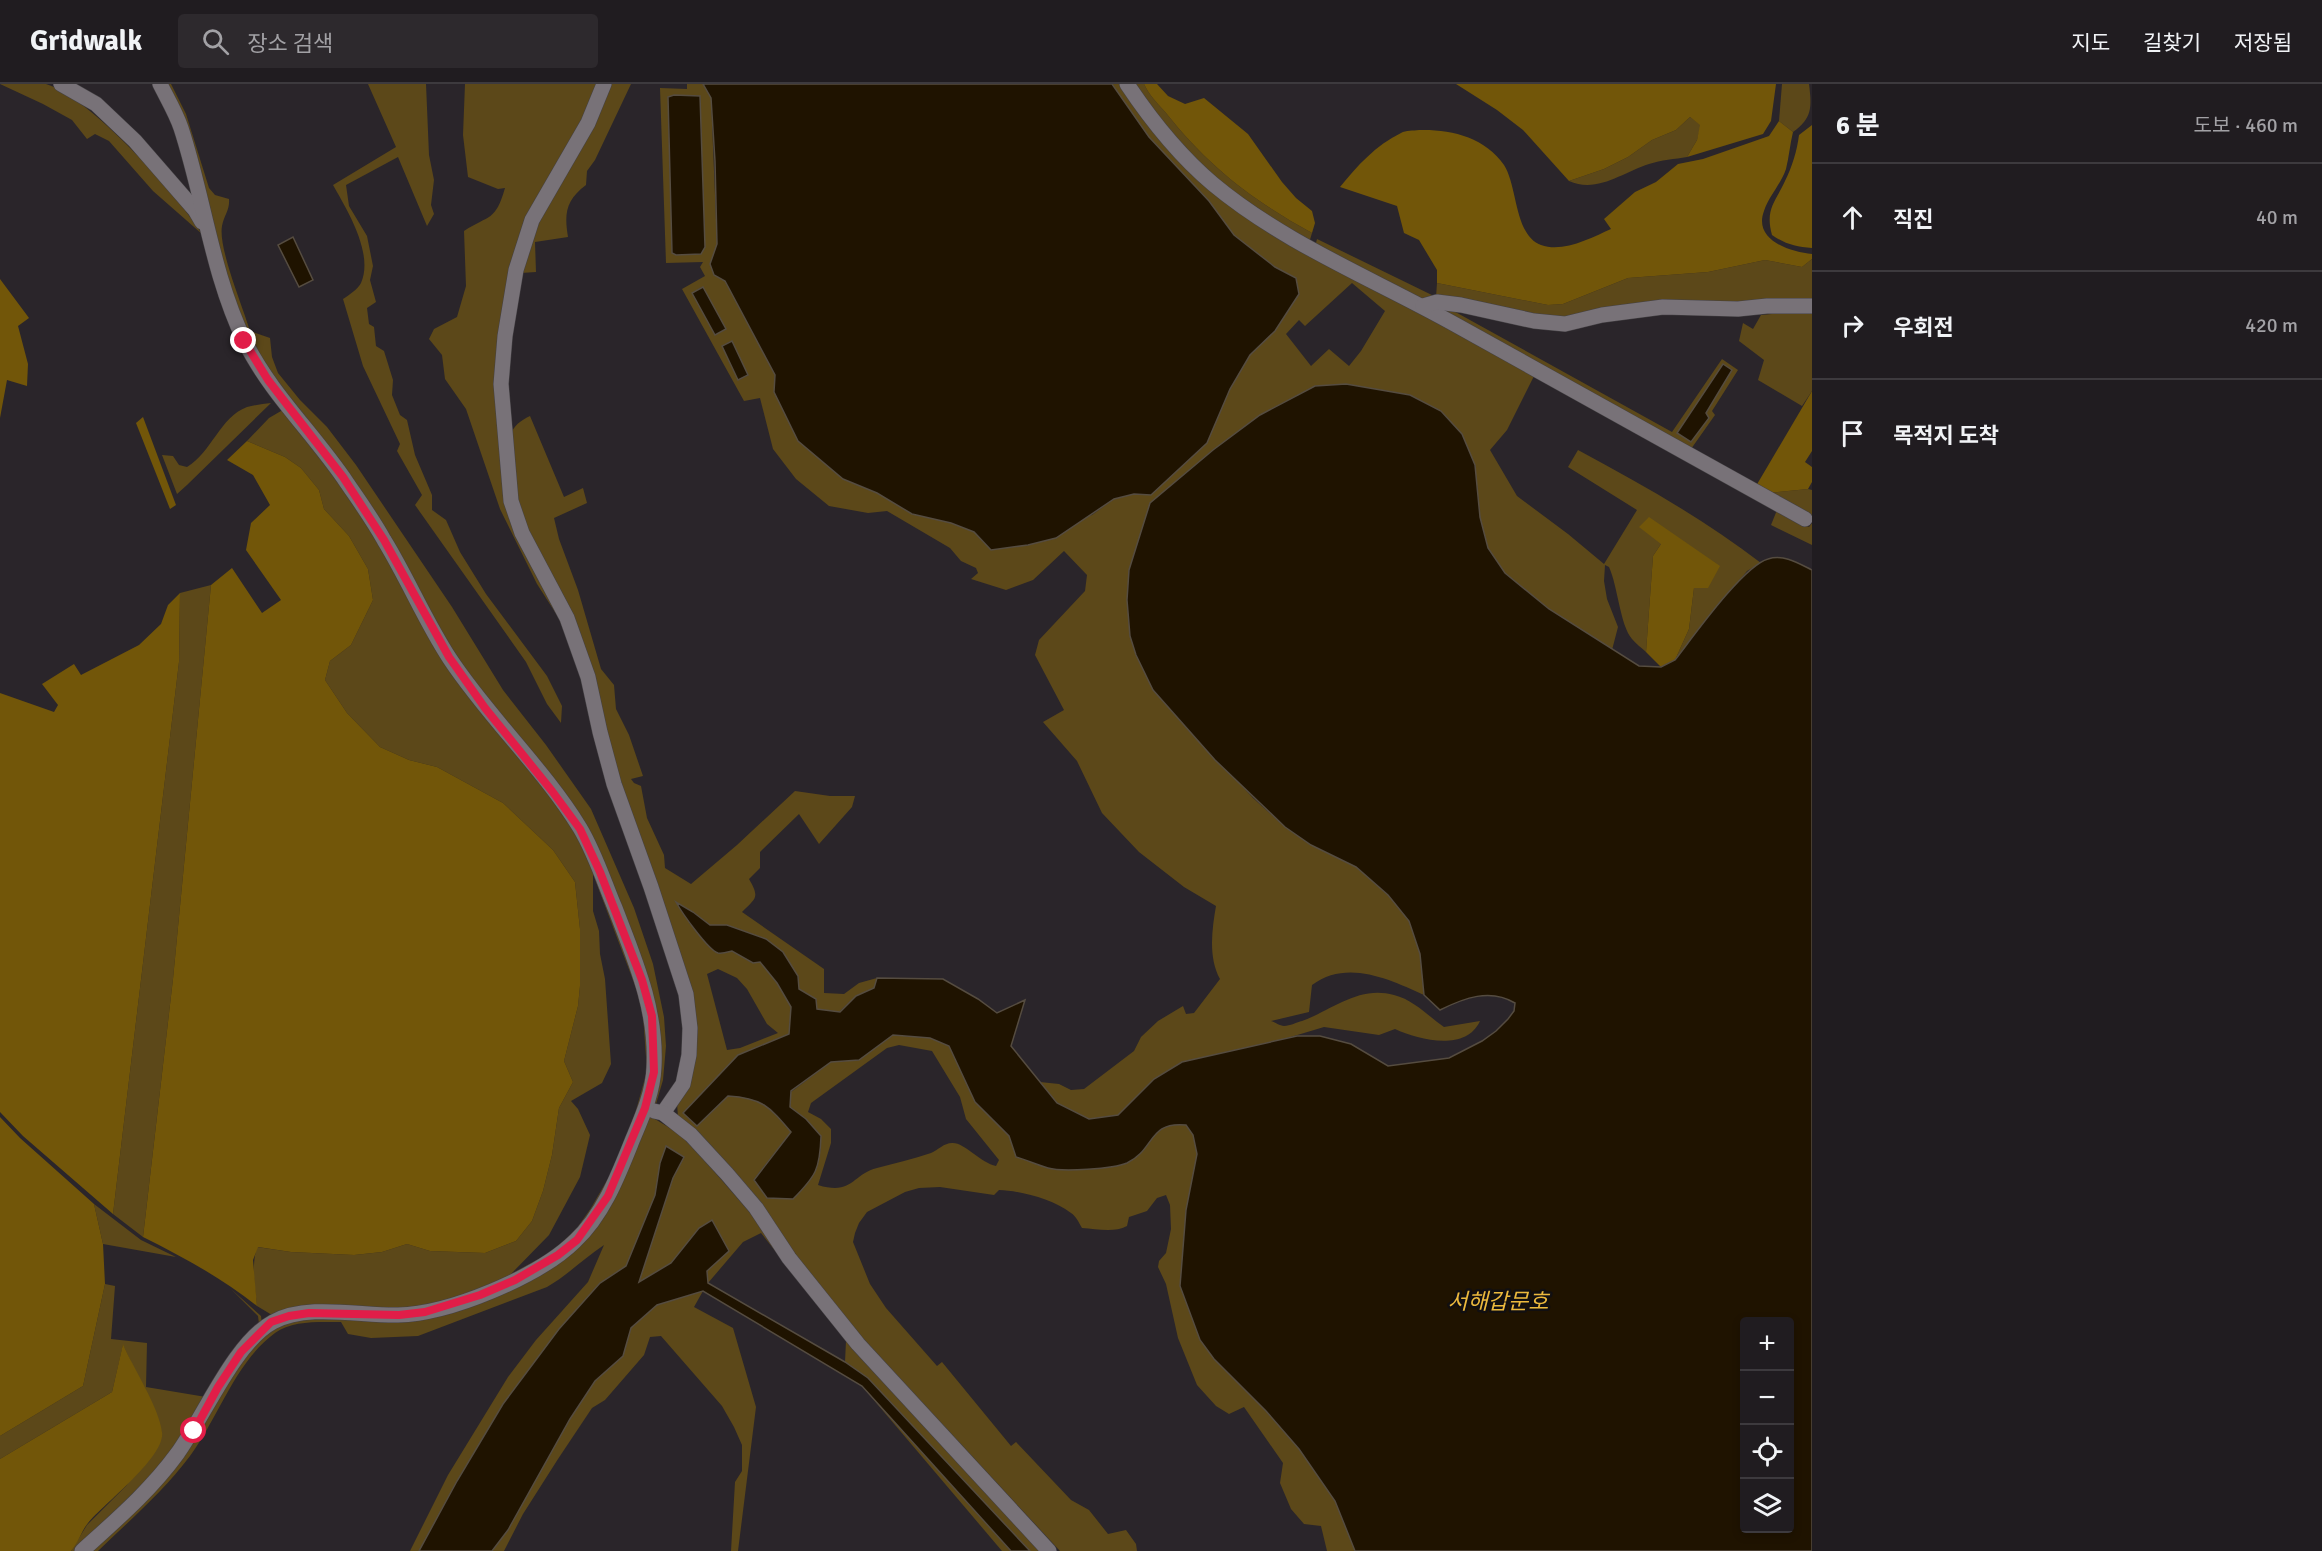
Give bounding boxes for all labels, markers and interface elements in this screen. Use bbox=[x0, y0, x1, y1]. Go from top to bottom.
search box bbox=[178, 14, 598, 68]
text: Gridwalk bbox=[30, 24, 142, 58]
icon: search bbox=[199, 25, 232, 58]
text: 장소 검색 bbox=[247, 30, 333, 57]
text: 지도 bbox=[2071, 30, 2110, 56]
text: 길찾기 bbox=[2143, 30, 2201, 56]
text: 저장됨 bbox=[2234, 30, 2292, 56]
text: 6 분 bbox=[1836, 110, 1880, 142]
text: 도보 · 460 m bbox=[2194, 113, 2298, 138]
icon: ahead bbox=[1836, 201, 1869, 234]
text: 40 m bbox=[2256, 205, 2298, 230]
text: 직진 bbox=[1893, 206, 1933, 233]
icon: right bbox=[1836, 309, 1869, 342]
text: 420 m bbox=[2245, 313, 2298, 338]
text: 우회전 bbox=[1893, 314, 1954, 341]
route end bbox=[230, 327, 256, 353]
icon: arrive bbox=[1836, 417, 1869, 450]
text: 목적지 도착 bbox=[1893, 422, 1999, 449]
water label: 서해갑문호 bbox=[1447, 1288, 1550, 1315]
map controls bbox=[1740, 1317, 1794, 1533]
button: + bbox=[1740, 1317, 1794, 1371]
button: − bbox=[1740, 1371, 1794, 1425]
route start bbox=[180, 1417, 206, 1443]
button: locate bbox=[1740, 1425, 1794, 1479]
button: layers bbox=[1740, 1479, 1794, 1533]

